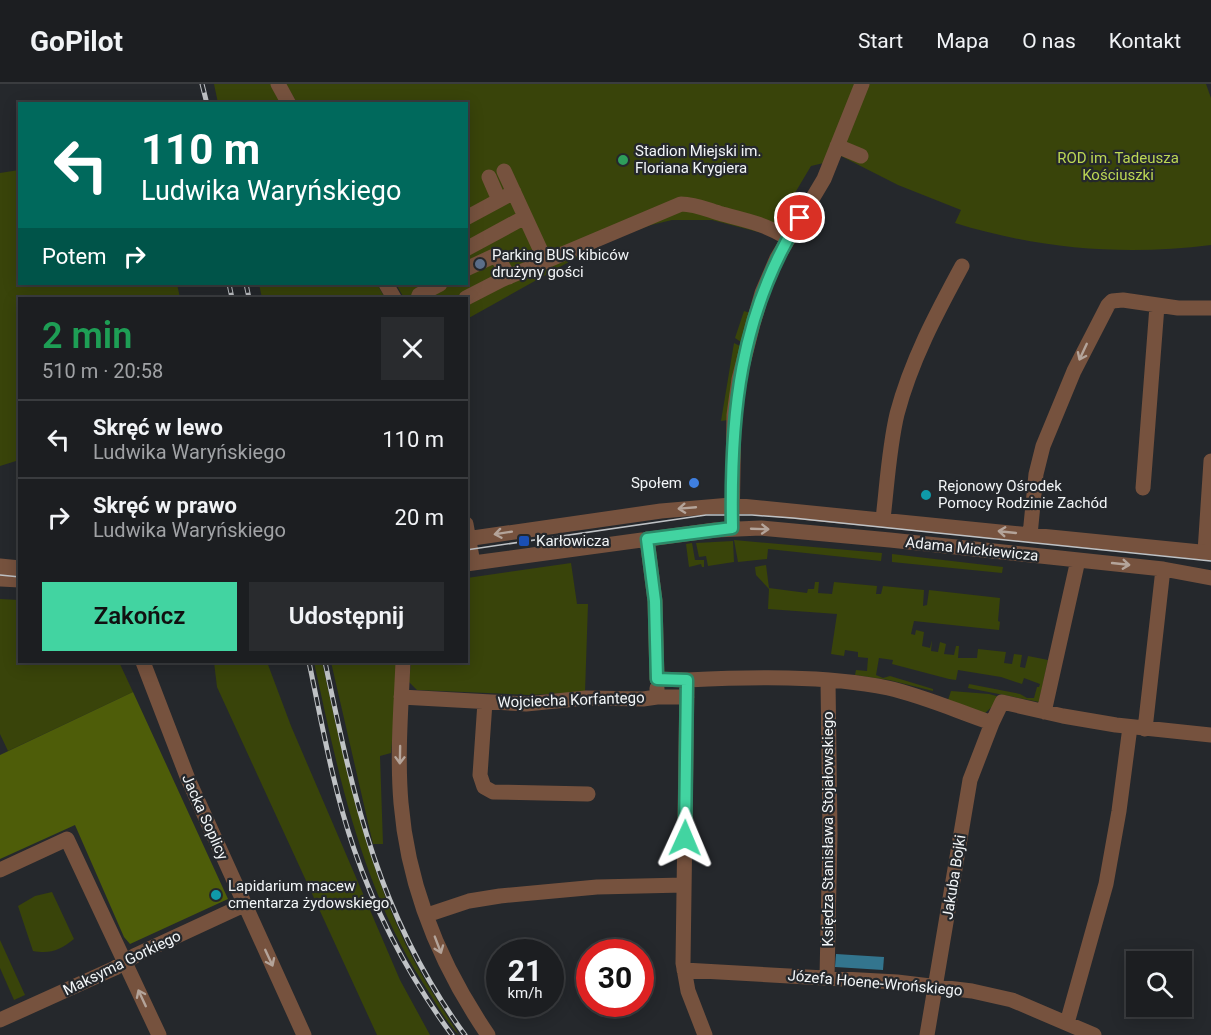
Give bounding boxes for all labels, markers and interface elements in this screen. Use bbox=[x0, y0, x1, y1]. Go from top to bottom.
text: GoPilot bbox=[30, 25, 123, 58]
text: Start bbox=[858, 29, 903, 53]
text: Mapa bbox=[936, 29, 989, 53]
text: O nas bbox=[1022, 29, 1076, 53]
text: Kontakt bbox=[1109, 29, 1181, 53]
text: 110 m bbox=[141, 125, 260, 174]
icon: left bbox=[42, 126, 120, 204]
place label: Stadion Miejski im. Floriana Krygiera bbox=[635, 142, 761, 177]
park label: ROD im. Tadeusza Kościuszki bbox=[1057, 149, 1179, 184]
marker: Stadion Miejski im. Floriana Krygiera bbox=[616, 153, 630, 167]
text: Ludwika Waryńskiego bbox=[141, 175, 401, 207]
pin bbox=[774, 192, 825, 243]
icon: arrive bbox=[783, 201, 816, 234]
icon: right bbox=[118, 240, 151, 273]
text: Potem bbox=[42, 244, 106, 269]
place label: Parking BUS kibiców drużyny gości bbox=[492, 246, 629, 281]
marker: Parking BUS kibiców drużyny gości bbox=[473, 257, 487, 271]
text: 2 min bbox=[42, 315, 132, 357]
button: close bbox=[381, 317, 444, 380]
one-way arrow bbox=[1077, 343, 1089, 361]
text: 510 m · 20:58 bbox=[42, 359, 163, 383]
text: Skręć w lewo bbox=[93, 415, 223, 440]
icon: left bbox=[42, 423, 75, 456]
text: 110 m bbox=[382, 427, 444, 452]
text: Ludwika Waryńskiego bbox=[93, 440, 286, 464]
place label: Społem bbox=[631, 474, 682, 492]
marker: Społem bbox=[687, 476, 701, 490]
place label: Rejonowy Ośrodek Pomocy Rodzinie Zachód bbox=[938, 477, 1108, 512]
marker: Rejonowy Ośrodek Pomocy Rodzinie Zachód bbox=[919, 488, 933, 502]
text: Skręć w prawo bbox=[93, 493, 237, 518]
icon: right bbox=[42, 501, 75, 534]
one-way arrow bbox=[678, 503, 697, 514]
text: 20 m bbox=[395, 505, 444, 530]
text: Ludwika Waryńskiego bbox=[93, 518, 286, 542]
one-way arrow bbox=[749, 523, 769, 534]
one-way arrow bbox=[997, 526, 1017, 537]
one-way arrow bbox=[493, 528, 513, 539]
place label: Karłowicza bbox=[536, 532, 610, 550]
street label: Adama Mickiewicza bbox=[905, 533, 1039, 565]
marker: Karłowicza bbox=[517, 534, 531, 548]
one-way arrow bbox=[1111, 559, 1131, 570]
button: Zakończ bbox=[42, 582, 237, 651]
button: Udostępnij bbox=[249, 582, 444, 651]
street label: Wojciecha Korfantego bbox=[497, 688, 645, 712]
street label: Księdza Stanisława Stojałowskiego bbox=[819, 711, 837, 947]
one-way arrow bbox=[394, 745, 405, 765]
street label: Jacka Soplicy bbox=[178, 771, 232, 863]
position arrow bbox=[653, 806, 717, 870]
street label: Jakuba Bojki bbox=[938, 833, 970, 921]
place label: Lapidarium macew cmentarza żydowskiego bbox=[228, 877, 389, 912]
marker: Lapidarium macew cmentarza żydowskiego bbox=[209, 888, 223, 902]
street label: Maksyma Gorkiego bbox=[60, 927, 184, 999]
one-way arrow bbox=[433, 935, 444, 953]
speed limit sign: 30 bbox=[576, 939, 654, 1017]
one-way arrow bbox=[264, 949, 275, 967]
map controls bbox=[1126, 951, 1192, 1017]
button: search bbox=[1126, 951, 1192, 1017]
text: 21 bbox=[508, 953, 542, 988]
street label: Józefa Hoene-Wrońskiego bbox=[787, 966, 963, 1000]
text: km/h bbox=[507, 984, 543, 1002]
one-way arrow bbox=[136, 990, 148, 1008]

